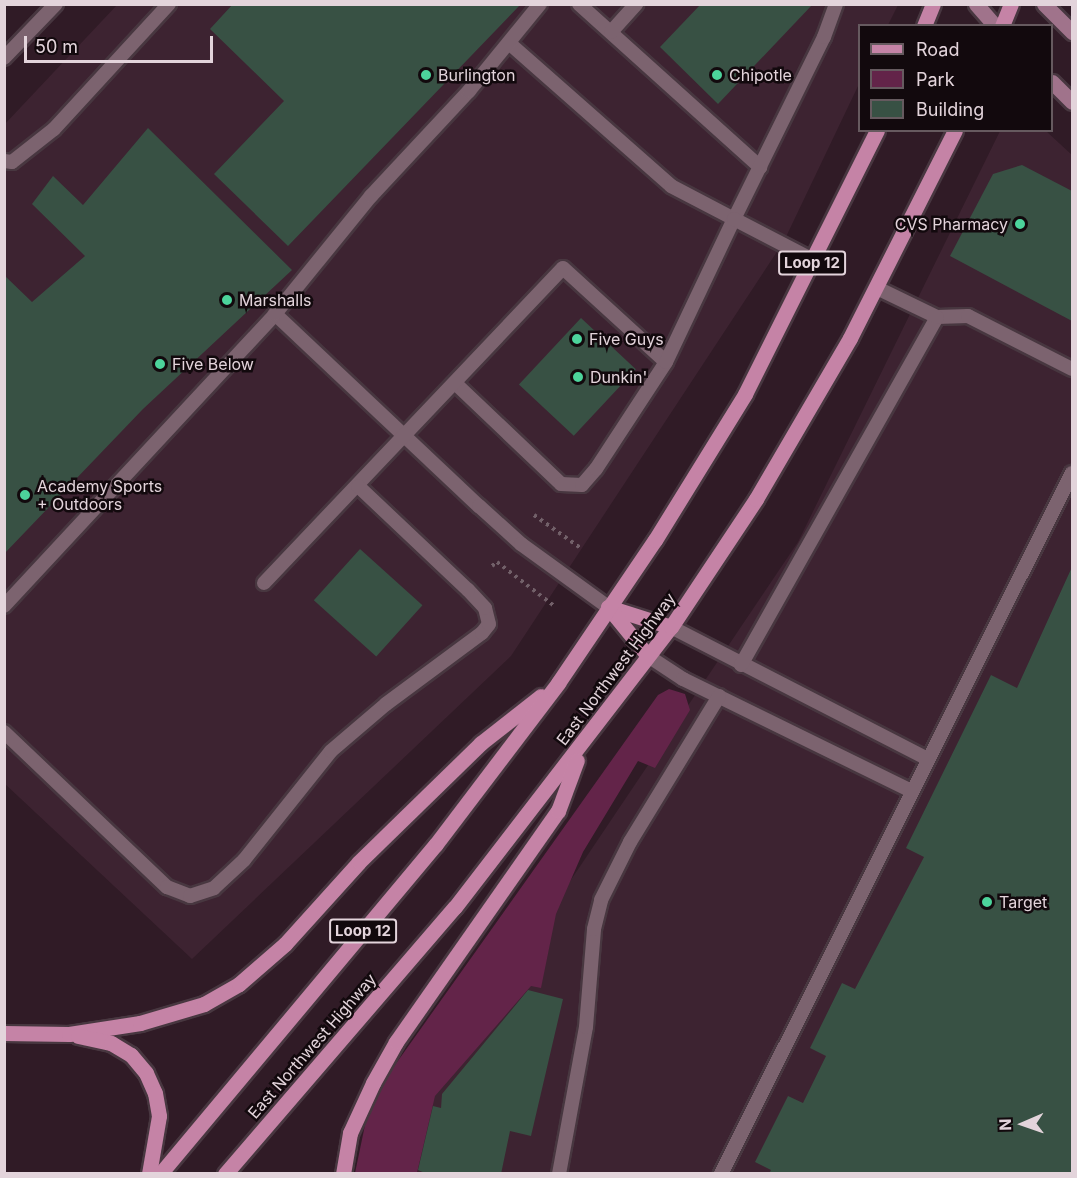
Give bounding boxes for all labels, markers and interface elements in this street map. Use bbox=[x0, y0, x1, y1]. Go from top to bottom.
scale bar bbox=[27, 24, 216, 62]
legend bbox=[858, 24, 1053, 132]
text: 50 m bbox=[35, 36, 78, 57]
text: Road bbox=[916, 39, 959, 60]
place label: Burlington bbox=[438, 65, 515, 85]
place label: Chipotle bbox=[729, 65, 792, 85]
marker: Burlington bbox=[419, 68, 433, 82]
marker: Chipotle bbox=[710, 68, 724, 82]
text: Park bbox=[916, 69, 955, 90]
text: Building bbox=[916, 99, 984, 120]
place label: CVS Pharmacy bbox=[895, 214, 1008, 234]
marker: CVS Pharmacy bbox=[1013, 217, 1027, 231]
road number: Loop 12 bbox=[778, 251, 846, 275]
place label: Marshalls bbox=[239, 290, 312, 310]
marker: Marshalls bbox=[220, 293, 234, 307]
place label: Five Guys bbox=[589, 329, 664, 349]
marker: Five Guys bbox=[570, 332, 584, 346]
place label: Five Below bbox=[172, 354, 254, 374]
marker: Five Below bbox=[153, 357, 167, 371]
place label: Dunkin' bbox=[590, 367, 647, 387]
marker: Dunkin' bbox=[571, 370, 585, 384]
place label: Academy Sports + Outdoors bbox=[37, 476, 162, 514]
marker: Academy Sports + Outdoors bbox=[18, 488, 32, 502]
street label: East Northwest Highway bbox=[552, 589, 680, 749]
place label: Target bbox=[999, 892, 1047, 912]
marker: Target bbox=[980, 895, 994, 909]
road number: Loop 12 bbox=[328, 919, 398, 943]
street label: East Northwest Highway bbox=[244, 970, 380, 1122]
north arrow bbox=[993, 1094, 1053, 1154]
text: N bbox=[995, 1118, 1015, 1131]

